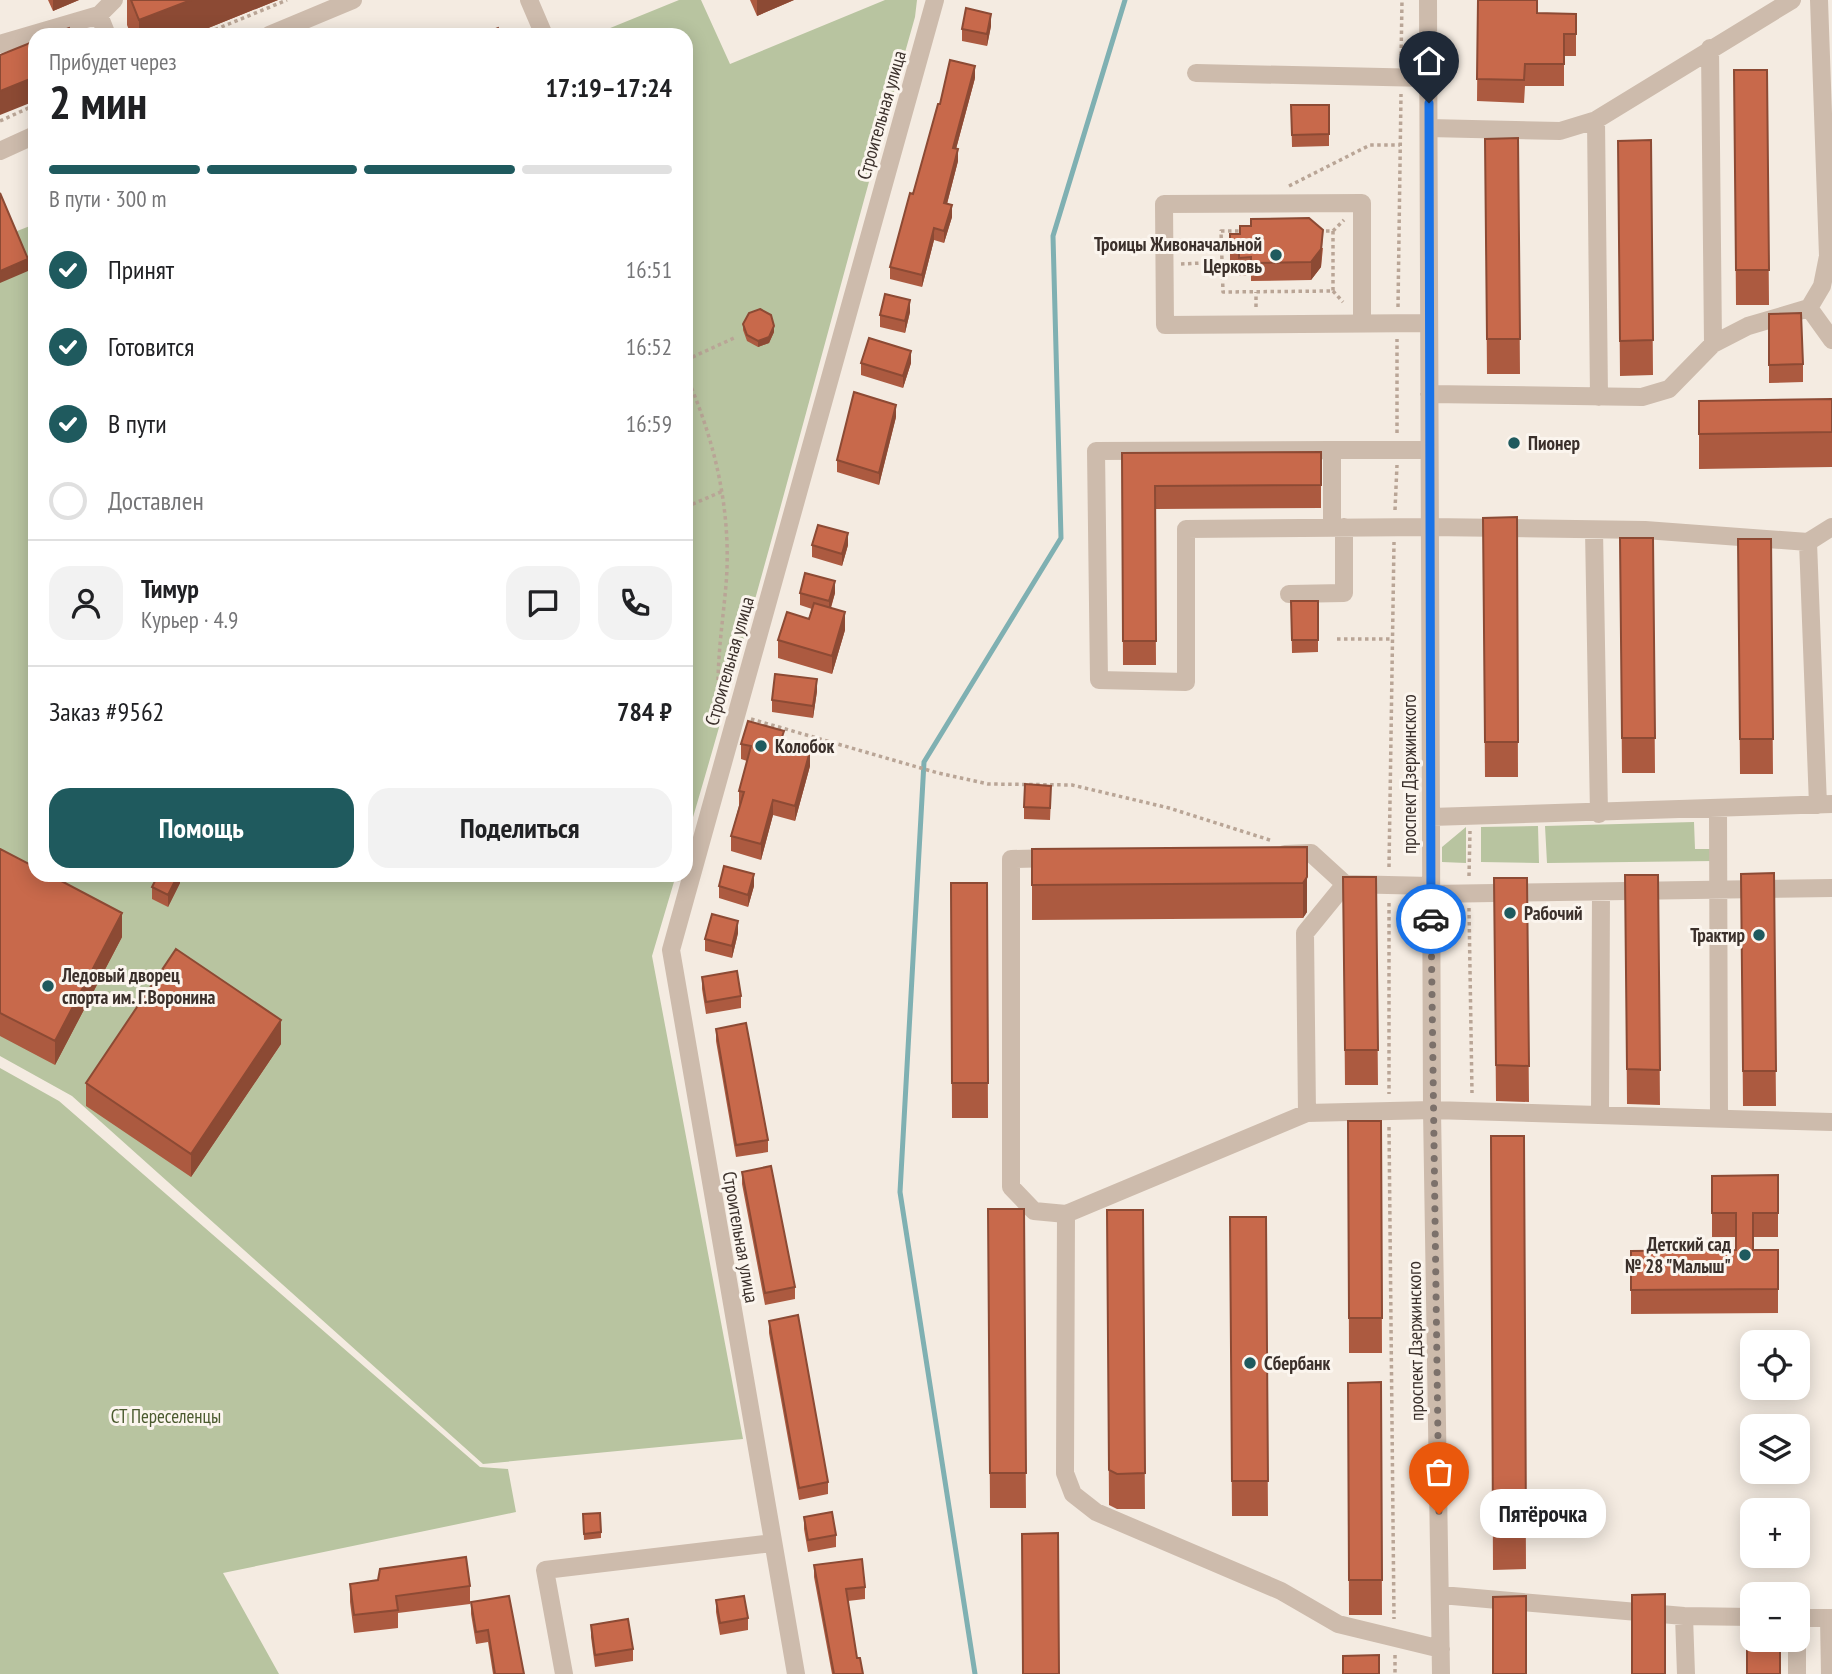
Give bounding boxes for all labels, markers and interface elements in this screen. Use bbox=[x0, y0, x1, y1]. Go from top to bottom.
pin bbox=[1399, 31, 1459, 103]
icon: home bbox=[1410, 42, 1448, 80]
text: Прибудет через bbox=[49, 47, 177, 76]
street label: Строительная улица bbox=[851, 48, 911, 182]
text: 17:19–17:24 bbox=[545, 71, 672, 104]
text: 2 мин bbox=[49, 72, 147, 132]
text: В пути · 300 m bbox=[49, 184, 166, 213]
place label: Троицы Живоначальной Церковь bbox=[1094, 232, 1262, 278]
marker: Троицы Живоначальной Церковь bbox=[1268, 247, 1284, 263]
icon: check bbox=[49, 251, 87, 289]
text: Принят bbox=[108, 253, 174, 286]
text: 16:51 bbox=[626, 255, 672, 284]
icon: check bbox=[49, 328, 87, 366]
text: Готовится bbox=[108, 330, 194, 363]
text: 16:52 bbox=[626, 332, 672, 361]
icon: check bbox=[49, 405, 87, 443]
text: В пути bbox=[108, 407, 167, 440]
text: 16:59 bbox=[626, 409, 672, 438]
place label: Пионер bbox=[1528, 431, 1581, 455]
marker: Пионер bbox=[1506, 435, 1522, 451]
text: Доставлен bbox=[108, 484, 204, 517]
button: person bbox=[49, 566, 123, 640]
button: chat bbox=[506, 566, 580, 640]
button: phone bbox=[598, 566, 672, 640]
text: Тимур bbox=[141, 572, 199, 605]
street label: Строительная улица bbox=[699, 594, 759, 728]
text: Курьер · 4.9 bbox=[141, 605, 238, 634]
street label: проспект Дзержинского bbox=[1397, 694, 1421, 854]
text: Заказ #9562 bbox=[49, 695, 164, 728]
text: 784 ₽ bbox=[617, 695, 672, 728]
place label: Колобок bbox=[775, 734, 834, 758]
marker: Колобок bbox=[753, 738, 769, 754]
button: Помощь bbox=[49, 788, 354, 868]
button: Поделиться bbox=[368, 788, 672, 868]
courier bbox=[1396, 884, 1466, 954]
icon: car bbox=[1412, 900, 1450, 938]
place label: Рабочий bbox=[1524, 901, 1583, 925]
marker: Рабочий bbox=[1502, 905, 1518, 921]
place label: Трактир bbox=[1690, 923, 1745, 947]
marker: Трактир bbox=[1751, 927, 1767, 943]
place label: Ледовый дворец спорта им. Г.Воронина bbox=[61, 963, 216, 1009]
marker: Ледовый дворец спорта им. Г.Воронина bbox=[40, 978, 56, 994]
street label: Строительная улица bbox=[718, 1169, 764, 1305]
place label: Детский сад № 28 "Малыш" bbox=[1625, 1232, 1731, 1278]
marker: Детский сад № 28 "Малыш" bbox=[1737, 1247, 1753, 1263]
street label: проспект Дзержинского bbox=[1402, 1261, 1428, 1421]
map controls bbox=[1740, 1330, 1810, 1652]
button: locate bbox=[1740, 1330, 1810, 1400]
place label: Сбербанк bbox=[1264, 1351, 1331, 1375]
marker: Сбербанк bbox=[1242, 1355, 1258, 1371]
park label: СТ Переселенцы bbox=[111, 1404, 221, 1428]
button: layers bbox=[1740, 1414, 1810, 1484]
pin bbox=[1409, 1442, 1469, 1514]
icon: bag bbox=[1420, 1453, 1458, 1491]
callout: Пятёрочка bbox=[1481, 1490, 1607, 1538]
button: + bbox=[1740, 1498, 1810, 1568]
text: Пятёрочка bbox=[1499, 1499, 1587, 1528]
button: − bbox=[1740, 1582, 1810, 1652]

